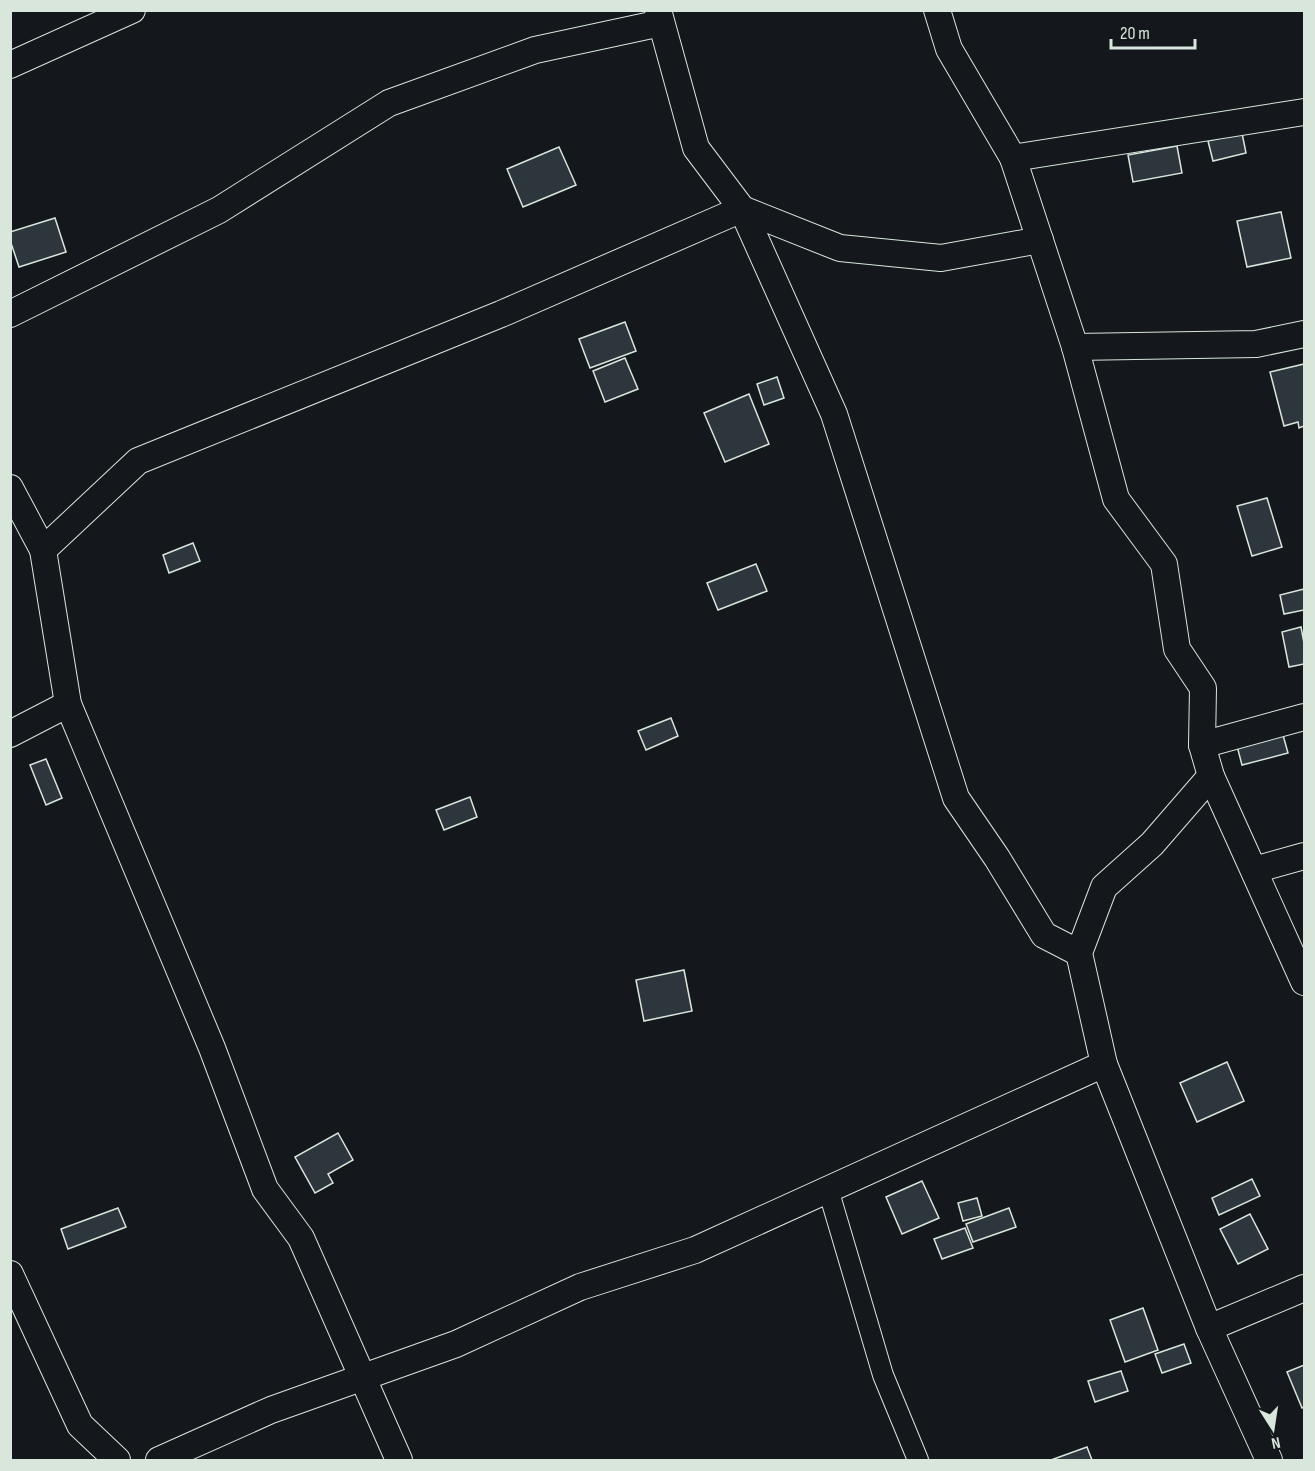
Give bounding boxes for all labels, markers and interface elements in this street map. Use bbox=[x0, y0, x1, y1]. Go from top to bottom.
scale bar bbox=[1111, 12, 1195, 50]
text: 20 m bbox=[1120, 23, 1150, 44]
north arrow bbox=[1243, 1399, 1303, 1459]
text: N bbox=[1270, 1432, 1282, 1452]

